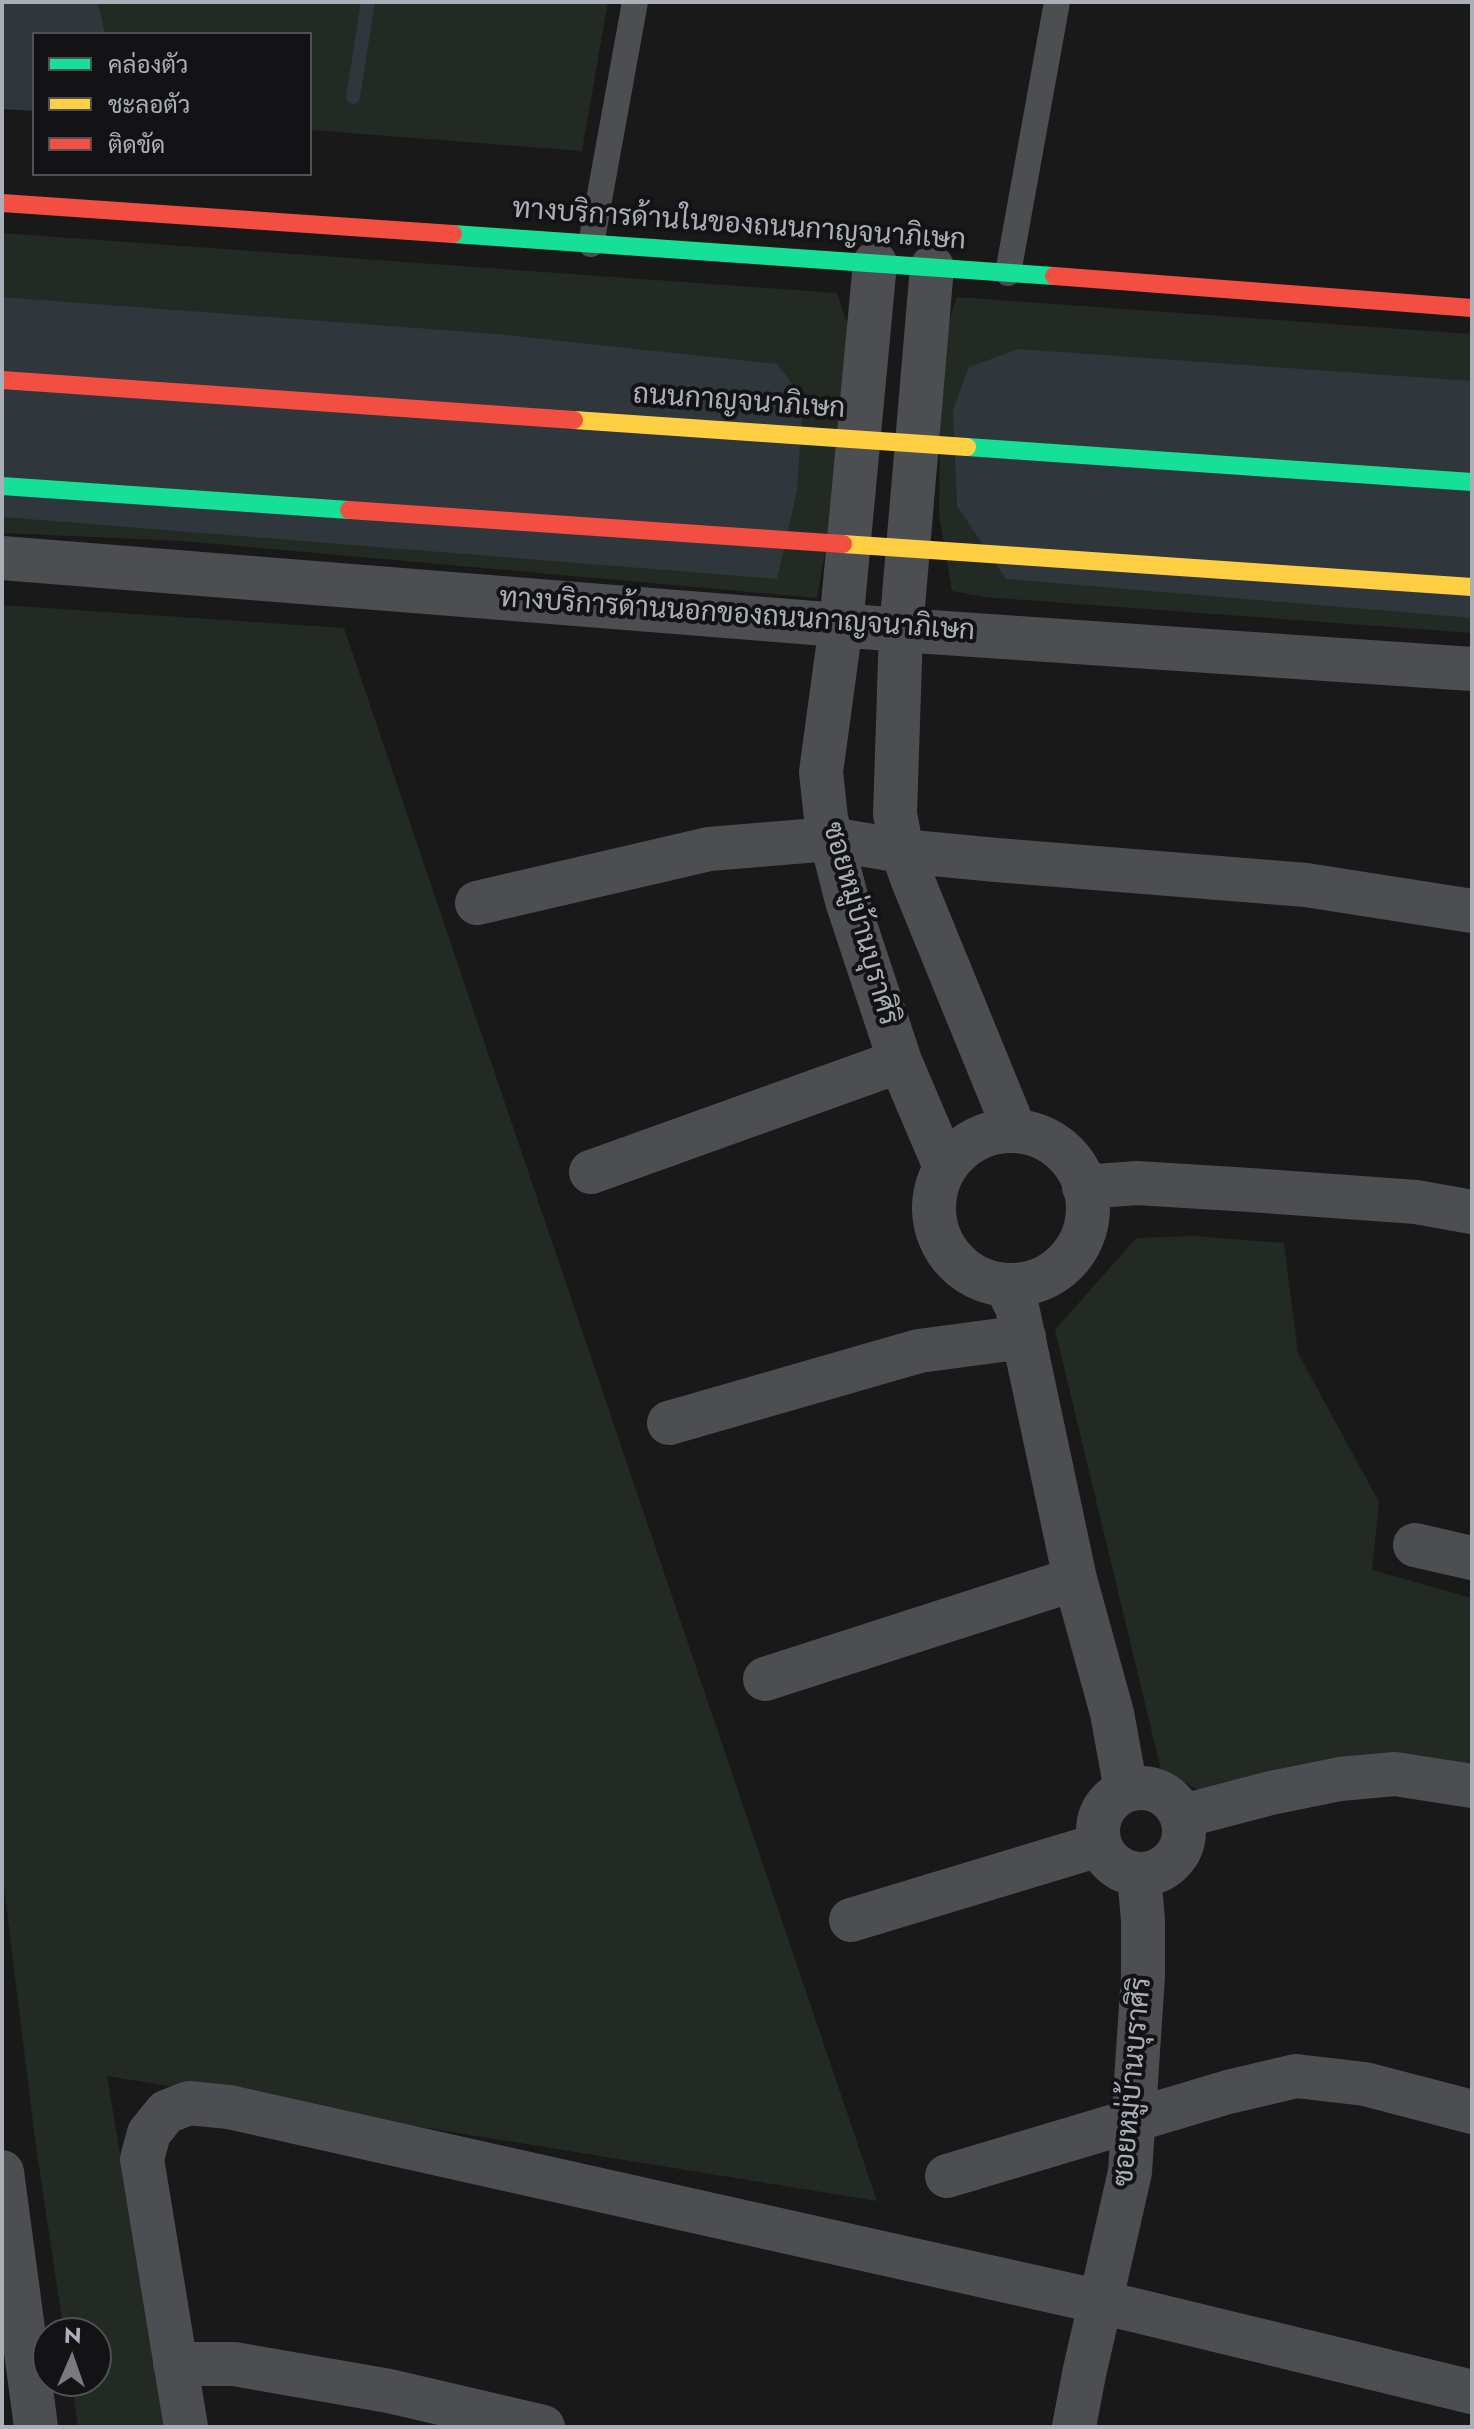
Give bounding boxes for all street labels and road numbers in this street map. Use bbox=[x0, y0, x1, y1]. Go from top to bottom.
street label: ทางบริการด้านในของถนนกาญจนาภิเษก bbox=[511, 193, 967, 259]
street label: ถนนกาญจนาภิเษก bbox=[632, 379, 846, 427]
street label: ทางบริการด้านนอกของถนนกาญจนาภิเษก bbox=[498, 583, 976, 649]
street label: ซอยหมู่บ้านบุราศิริ bbox=[814, 819, 904, 1029]
street label: ซอยหมู่บ้านบุราศิริ bbox=[1108, 1976, 1160, 2188]

